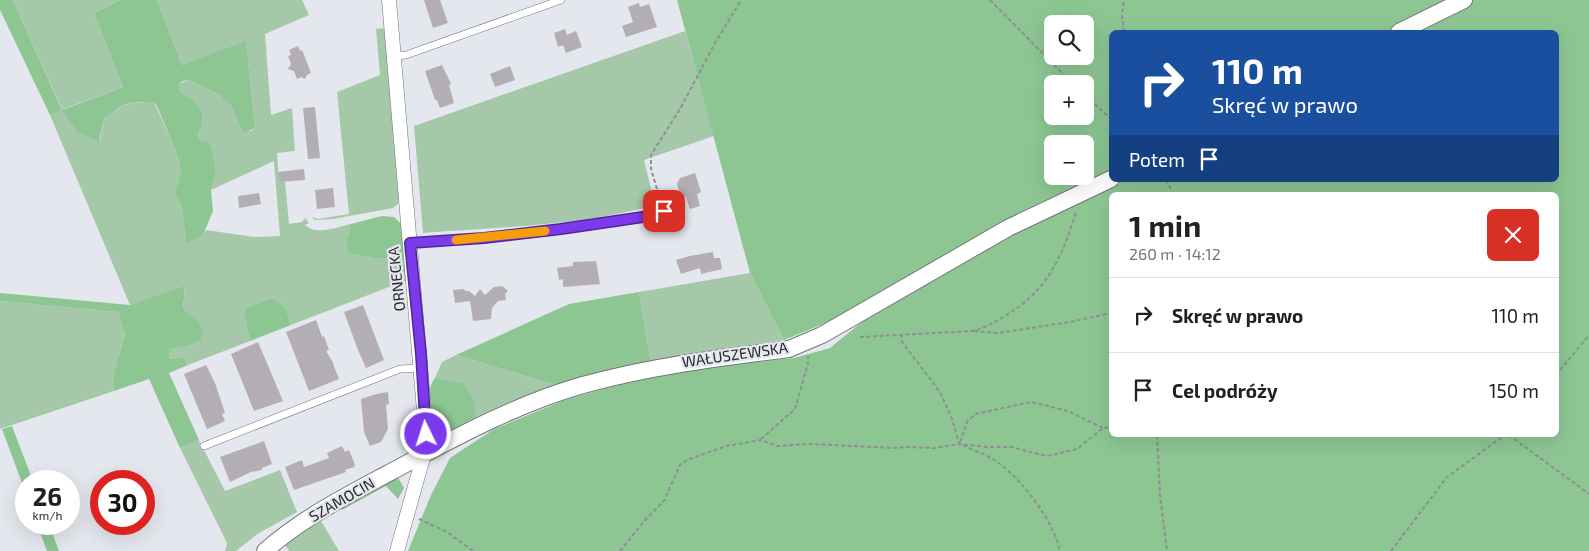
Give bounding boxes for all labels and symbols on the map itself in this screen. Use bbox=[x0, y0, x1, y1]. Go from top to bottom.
pin bbox=[643, 190, 685, 232]
street label: ORNECKA bbox=[384, 245, 408, 312]
street label: WAŁUSZEWSKA bbox=[681, 338, 790, 370]
position arrow bbox=[399, 407, 451, 459]
speed limit sign: 30 bbox=[90, 470, 155, 535]
street label: SZAMOCIN bbox=[306, 473, 377, 525]

